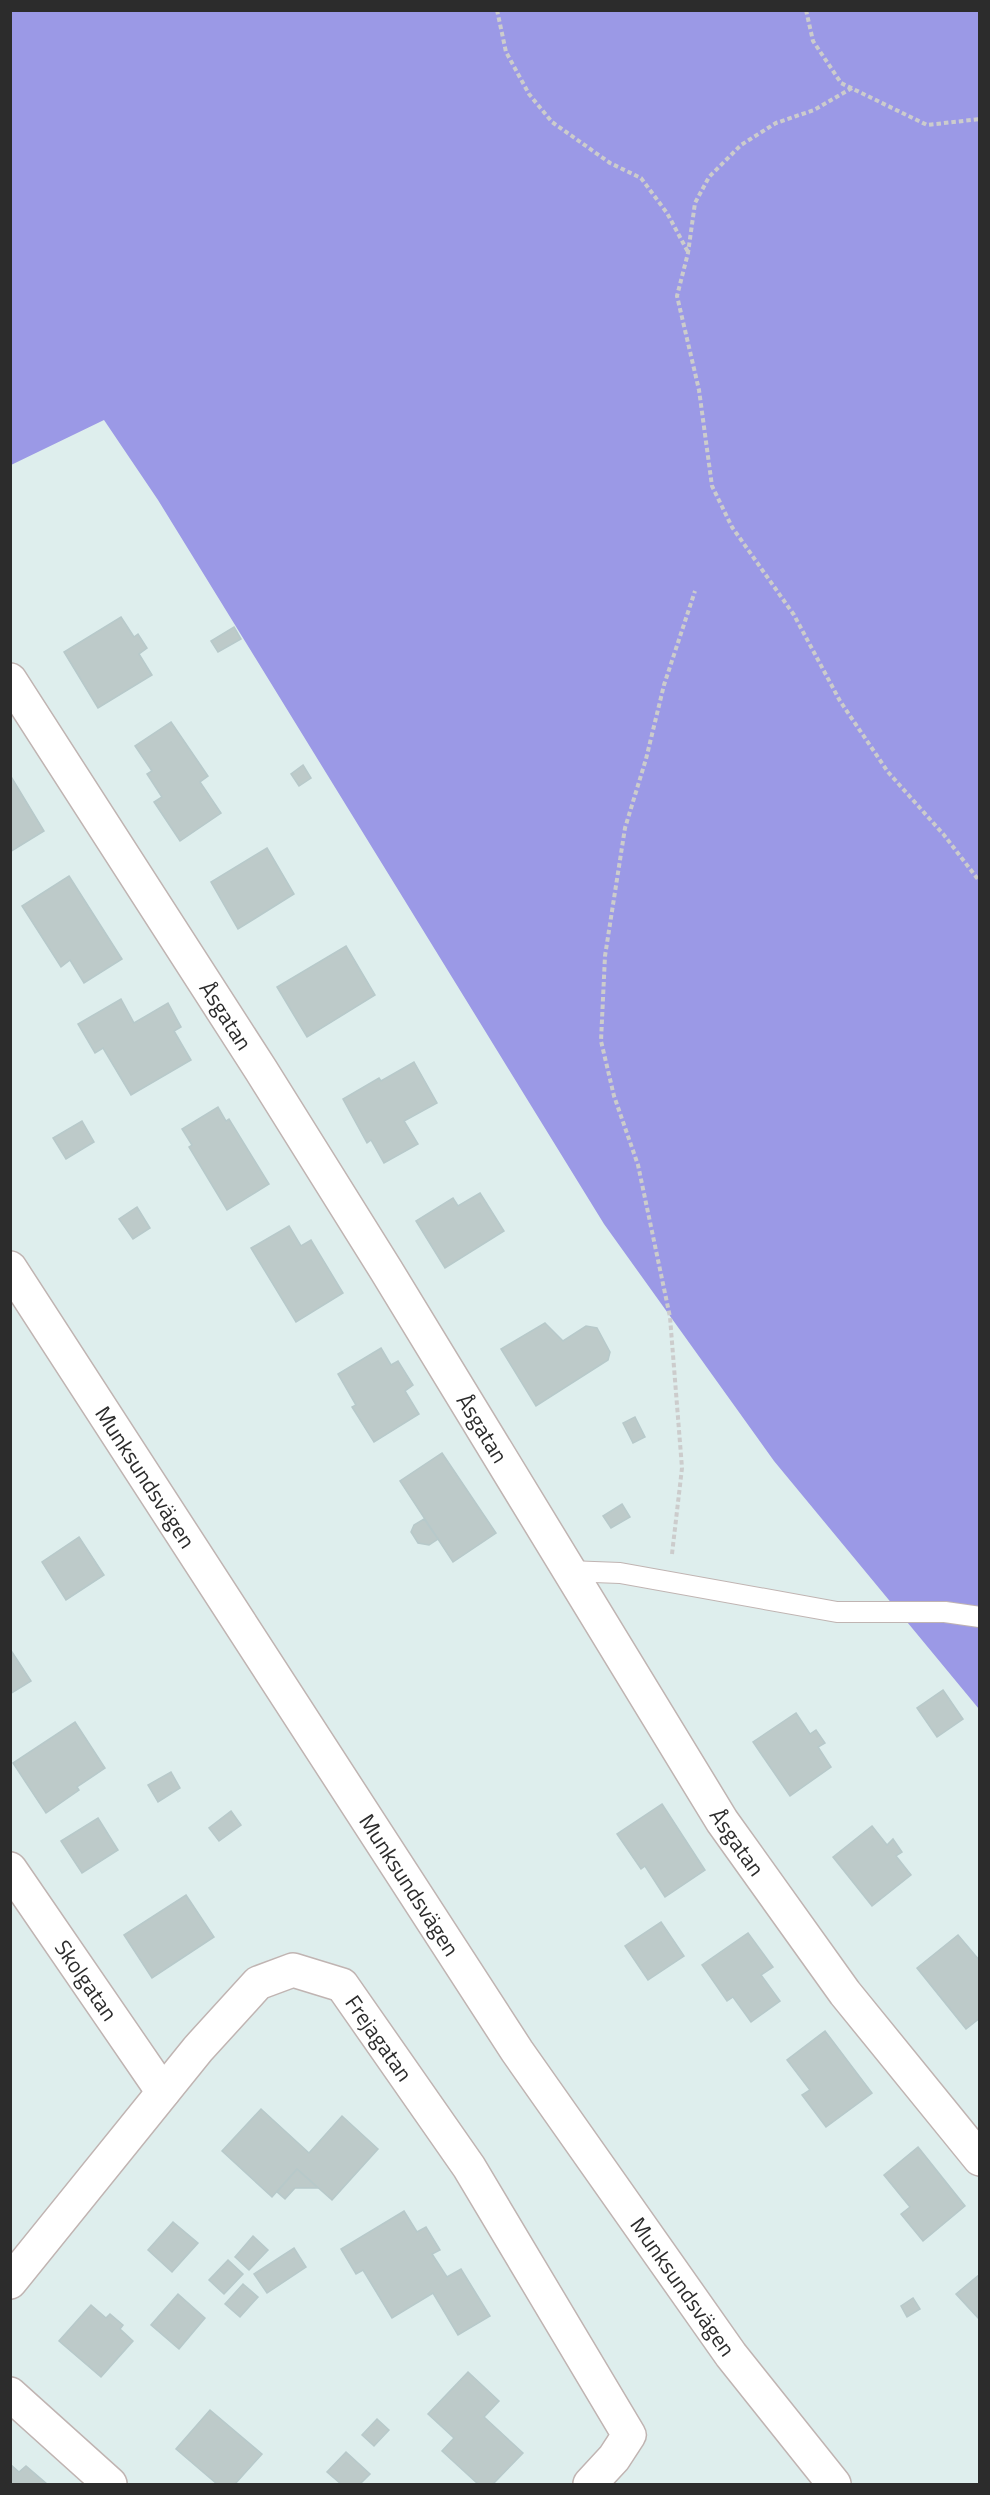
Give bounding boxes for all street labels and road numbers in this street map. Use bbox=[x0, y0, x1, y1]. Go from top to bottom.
street label: Åsgatan bbox=[191, 974, 261, 1057]
street label: Åsgatan bbox=[448, 1387, 517, 1470]
street label: Munksundsvägen bbox=[87, 1399, 204, 1555]
street label: Åsgatan bbox=[701, 1802, 773, 1883]
street label: Munksundsvägen bbox=[351, 1807, 468, 1963]
street label: Skolgatan bbox=[46, 1933, 126, 2028]
street label: Frejagatan bbox=[337, 1988, 421, 2088]
street label: Munksundsvägen bbox=[622, 2210, 744, 2363]

